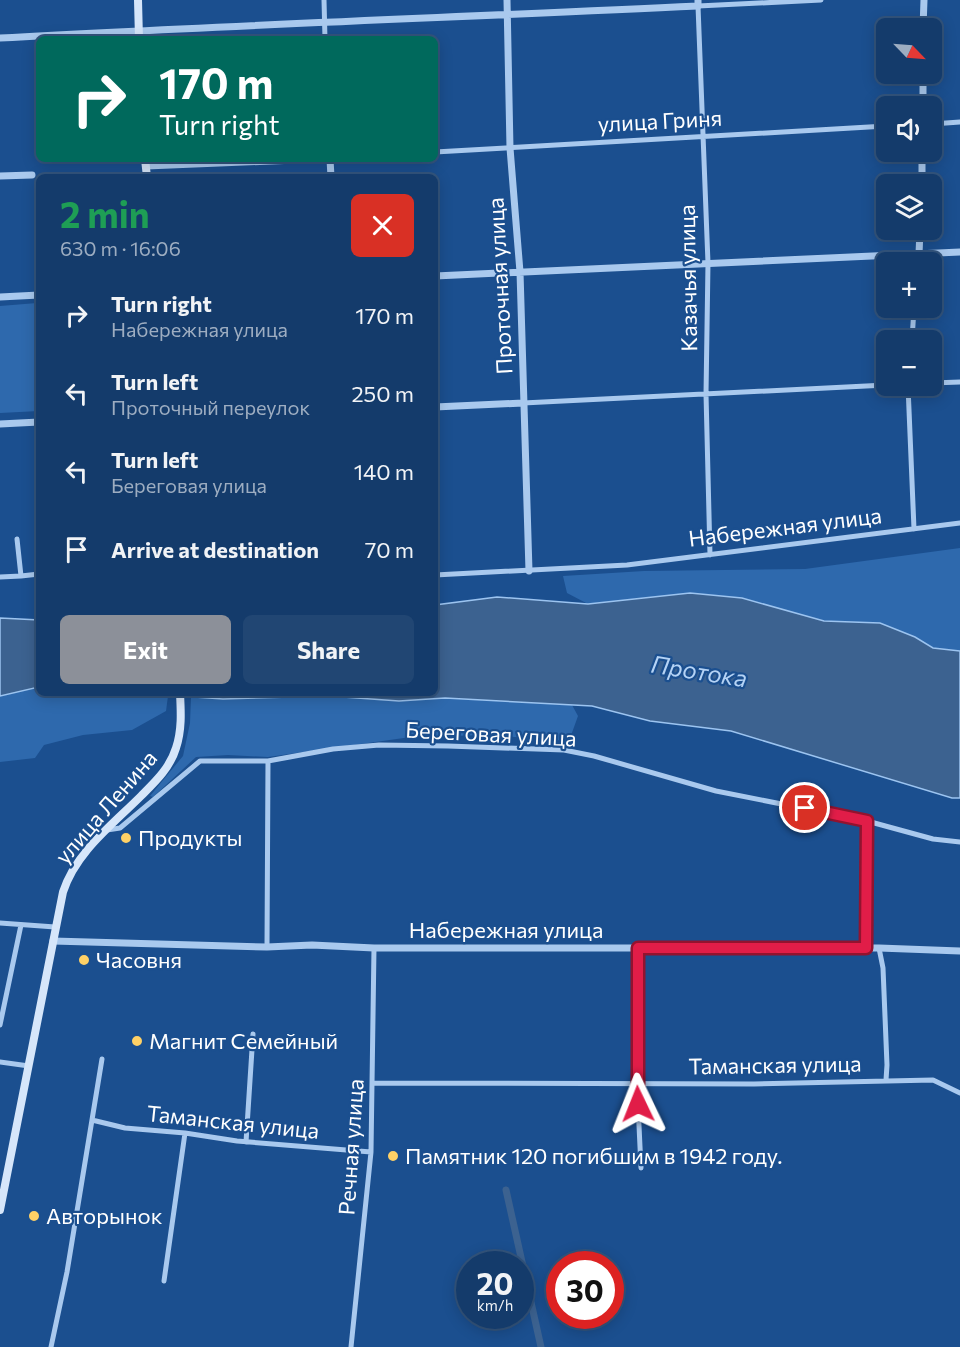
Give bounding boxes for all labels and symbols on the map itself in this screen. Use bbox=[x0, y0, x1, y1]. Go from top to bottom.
north arrow bbox=[876, 18, 942, 84]
street label: улица Гриня bbox=[597, 104, 723, 137]
street label: Проточная улица bbox=[481, 197, 518, 375]
street label: Казачья улица bbox=[673, 204, 702, 352]
street label: Набережная улица bbox=[687, 501, 883, 552]
water label: Протока bbox=[649, 649, 749, 692]
street label: Береговая улица bbox=[405, 716, 577, 751]
street label: улица Ленина bbox=[49, 744, 162, 869]
pin bbox=[779, 782, 830, 833]
place label: Продукты bbox=[138, 824, 242, 851]
marker: Продукты bbox=[119, 831, 133, 845]
street label: Набережная улица bbox=[409, 916, 603, 943]
place label: Часовня bbox=[96, 946, 182, 973]
marker: Часовня bbox=[77, 953, 91, 967]
place label: Магнит Семейный bbox=[149, 1027, 338, 1054]
marker: Магнит Семейный bbox=[130, 1034, 144, 1048]
street label: Таманская улица bbox=[688, 1049, 862, 1080]
position arrow bbox=[606, 1072, 670, 1136]
street label: Речная улица bbox=[332, 1078, 369, 1216]
street label: Таманская улица bbox=[146, 1099, 321, 1144]
place label: Памятник 120 погибшим в 1942 году. bbox=[405, 1142, 782, 1169]
marker: Памятник 120 погибшим в 1942 году. bbox=[386, 1149, 400, 1163]
place label: Авторынок bbox=[46, 1202, 163, 1229]
marker: Авторынок bbox=[27, 1209, 41, 1223]
speed limit sign: 30 bbox=[546, 1251, 624, 1329]

